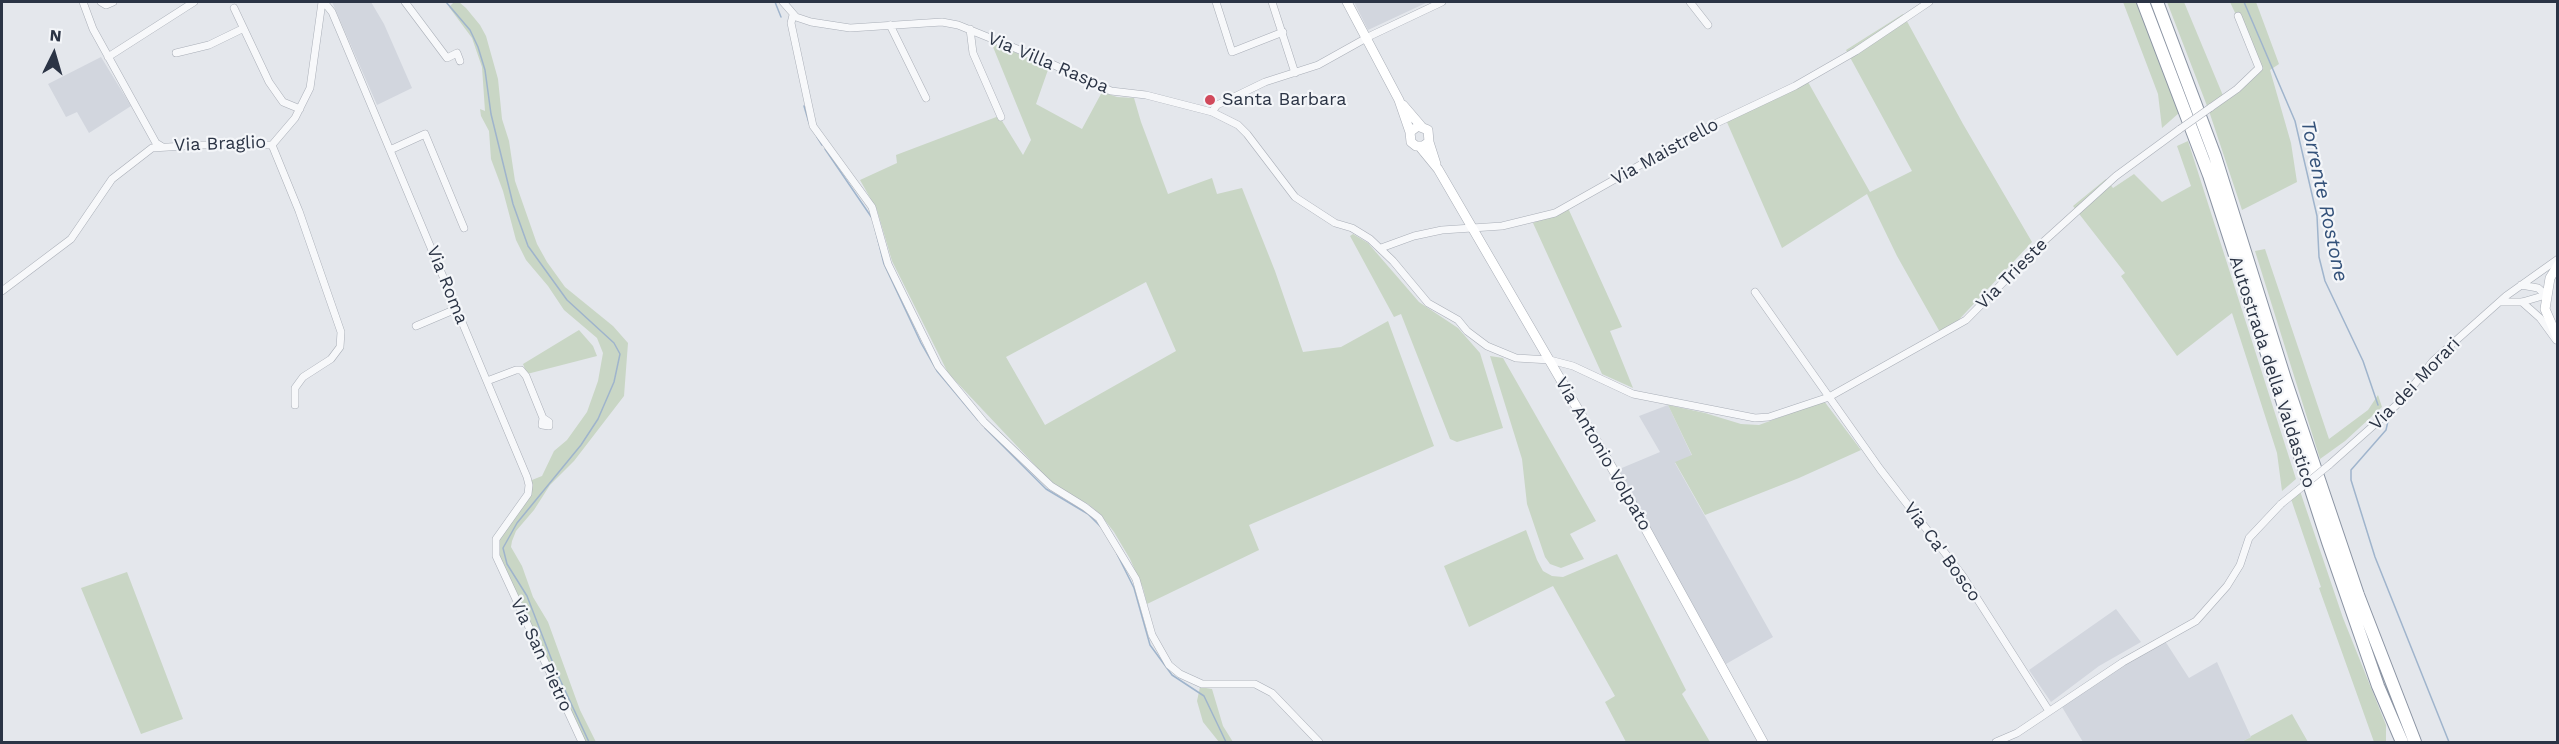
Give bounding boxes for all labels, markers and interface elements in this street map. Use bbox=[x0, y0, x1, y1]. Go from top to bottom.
north arrow bbox=[24, 24, 84, 84]
text: N bbox=[49, 26, 62, 46]
street label: Via Villa Raspa bbox=[984, 28, 1112, 98]
place label: Santa Barbara bbox=[1222, 89, 1346, 111]
marker: Santa Barbara bbox=[1203, 93, 1217, 107]
street label: Via Maistrello bbox=[1608, 114, 1722, 190]
water label: Torrente Rostone bbox=[2295, 118, 2353, 284]
street label: Via Braglio bbox=[173, 132, 267, 156]
street label: Via Trieste bbox=[1972, 234, 2052, 314]
street label: Via Roma bbox=[422, 243, 472, 327]
street label: Autostrada della Valdastico bbox=[2224, 253, 2320, 491]
street label: Via dei Morari bbox=[2365, 333, 2465, 435]
street label: Via Antonio Volpato bbox=[1550, 373, 1656, 535]
street label: Via Ca' Bosco bbox=[1899, 498, 1985, 606]
street label: Via San Pietro bbox=[505, 595, 577, 715]

